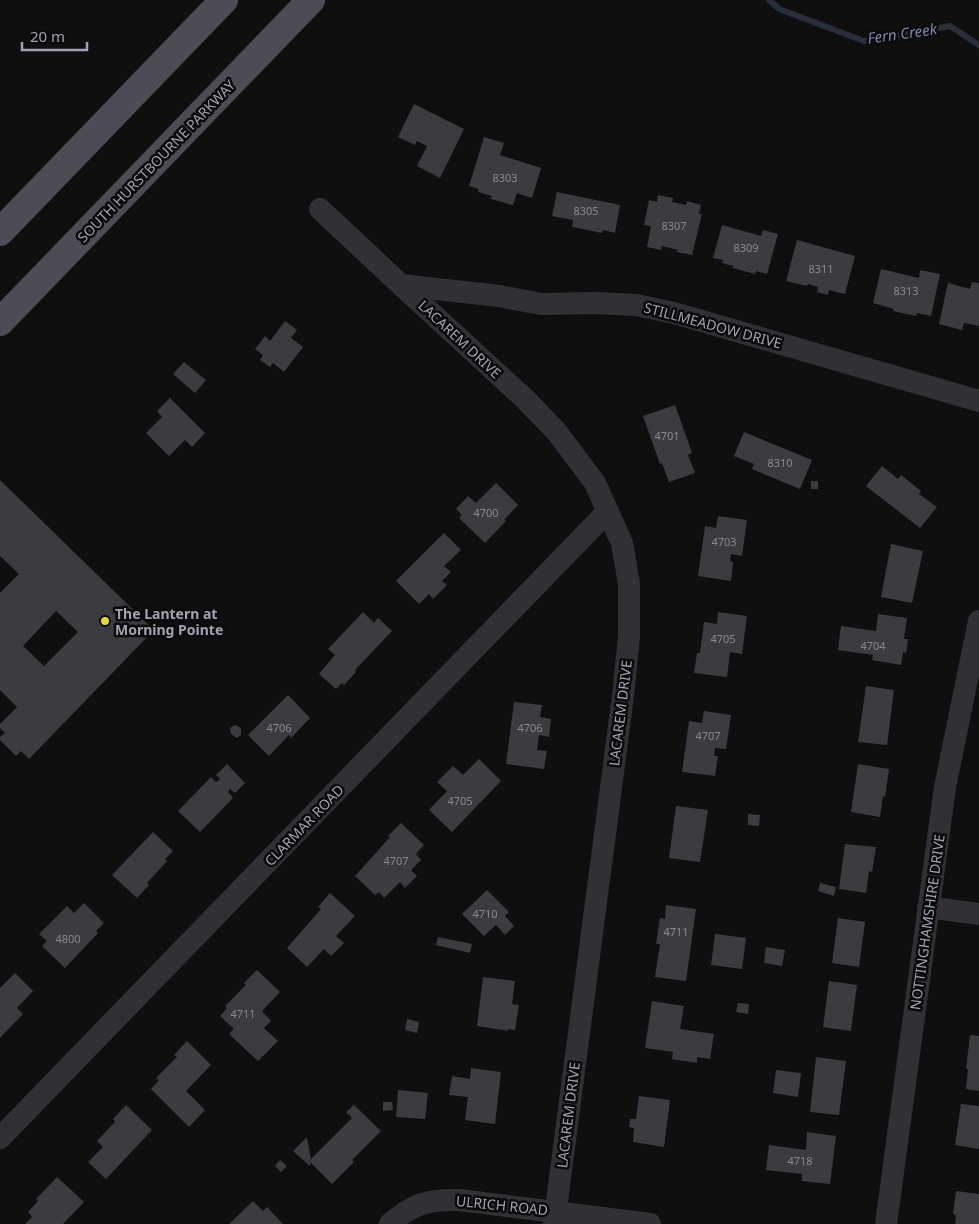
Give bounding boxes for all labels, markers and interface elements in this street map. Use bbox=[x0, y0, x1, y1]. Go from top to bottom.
water label: Fern Creek bbox=[866, 18, 939, 48]
scale bar bbox=[22, 20, 88, 52]
text: 20 m bbox=[30, 26, 65, 46]
street label: SOUTH HURSTBOURNE PARKWAY bbox=[73, 76, 239, 246]
house number: 8303 bbox=[492, 170, 518, 185]
house number: 8305 bbox=[573, 203, 599, 218]
house number: 8307 bbox=[661, 218, 687, 233]
house number: 8309 bbox=[733, 240, 759, 255]
house number: 8311 bbox=[808, 261, 834, 276]
house number: 8313 bbox=[893, 283, 919, 298]
street label: LACAREM DRIVE bbox=[415, 296, 505, 382]
street label: STILLMEADOW DRIVE bbox=[642, 297, 784, 353]
house number: 4701 bbox=[654, 428, 680, 443]
house number: 8310 bbox=[767, 455, 793, 470]
house number: 4700 bbox=[473, 505, 499, 520]
house number: 4703 bbox=[711, 534, 737, 549]
place label: The Lantern at Morning Pointe bbox=[115, 604, 223, 639]
marker: The Lantern at Morning Pointe bbox=[99, 615, 111, 627]
house number: 4705 bbox=[710, 631, 736, 646]
house number: 4704 bbox=[860, 638, 886, 653]
street label: LACAREM DRIVE bbox=[604, 659, 636, 767]
house number: 4706 bbox=[266, 720, 292, 735]
house number: 4706 bbox=[517, 720, 543, 735]
house number: 4707 bbox=[695, 728, 721, 743]
street label: CLARMAR ROAD bbox=[260, 780, 348, 870]
house number: 4705 bbox=[447, 793, 473, 808]
street label: NOTTINGHAMSHIRE DRIVE bbox=[905, 833, 949, 1011]
house number: 4707 bbox=[383, 853, 409, 868]
house number: 4710 bbox=[472, 906, 498, 921]
house number: 4711 bbox=[663, 924, 689, 939]
house number: 4800 bbox=[55, 931, 81, 946]
house number: 4711 bbox=[230, 1006, 256, 1021]
street label: LACAREM DRIVE bbox=[552, 1061, 584, 1169]
house number: 4718 bbox=[787, 1153, 813, 1168]
street label: ULRICH ROAD bbox=[455, 1191, 549, 1219]

